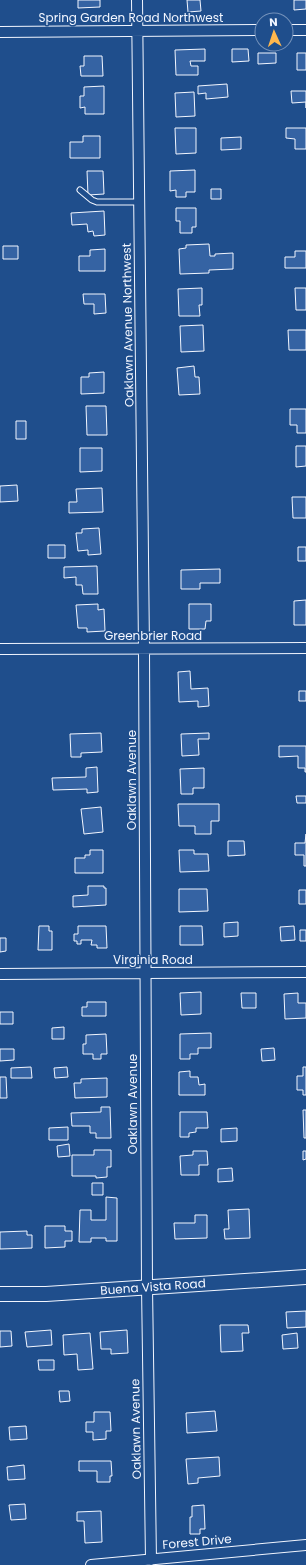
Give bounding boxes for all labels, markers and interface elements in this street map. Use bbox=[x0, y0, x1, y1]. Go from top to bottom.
street label: Spring Garden Road Northwest bbox=[39, 9, 223, 26]
north arrow bbox=[254, 12, 294, 52]
text: N bbox=[269, 14, 278, 30]
street label: Oaklawn Avenue Northwest bbox=[118, 243, 137, 407]
street label: Greenbrier Road bbox=[104, 627, 202, 644]
street label: Oaklawn Avenue bbox=[123, 730, 140, 830]
street label: Virginia Road bbox=[113, 951, 193, 968]
street label: Oaklawn Avenue bbox=[124, 1054, 141, 1154]
street label: Buena Vista Road bbox=[100, 1274, 206, 1299]
street label: Oaklawn Avenue bbox=[126, 1379, 145, 1479]
street label: Forest Drive bbox=[162, 1530, 232, 1553]

